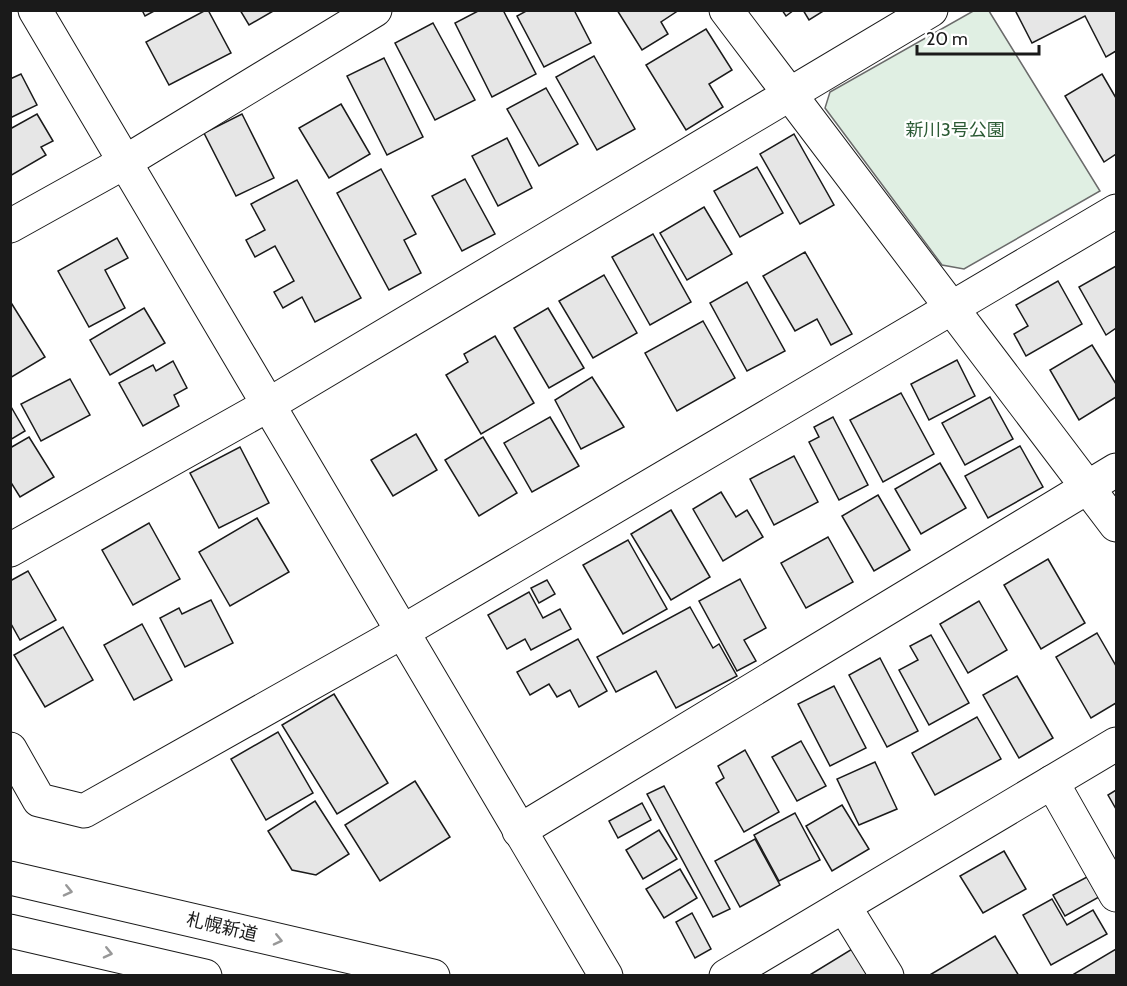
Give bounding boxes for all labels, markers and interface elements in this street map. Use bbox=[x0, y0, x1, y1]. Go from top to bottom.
scale bar bbox=[917, 18, 1038, 56]
text: 20 m bbox=[926, 28, 968, 50]
park label: 新川3号公園 bbox=[905, 119, 1005, 141]
one-way arrow bbox=[62, 884, 72, 897]
street label: 札幌新道 bbox=[184, 908, 260, 946]
one-way arrow bbox=[273, 932, 283, 945]
one-way arrow bbox=[103, 946, 113, 959]

